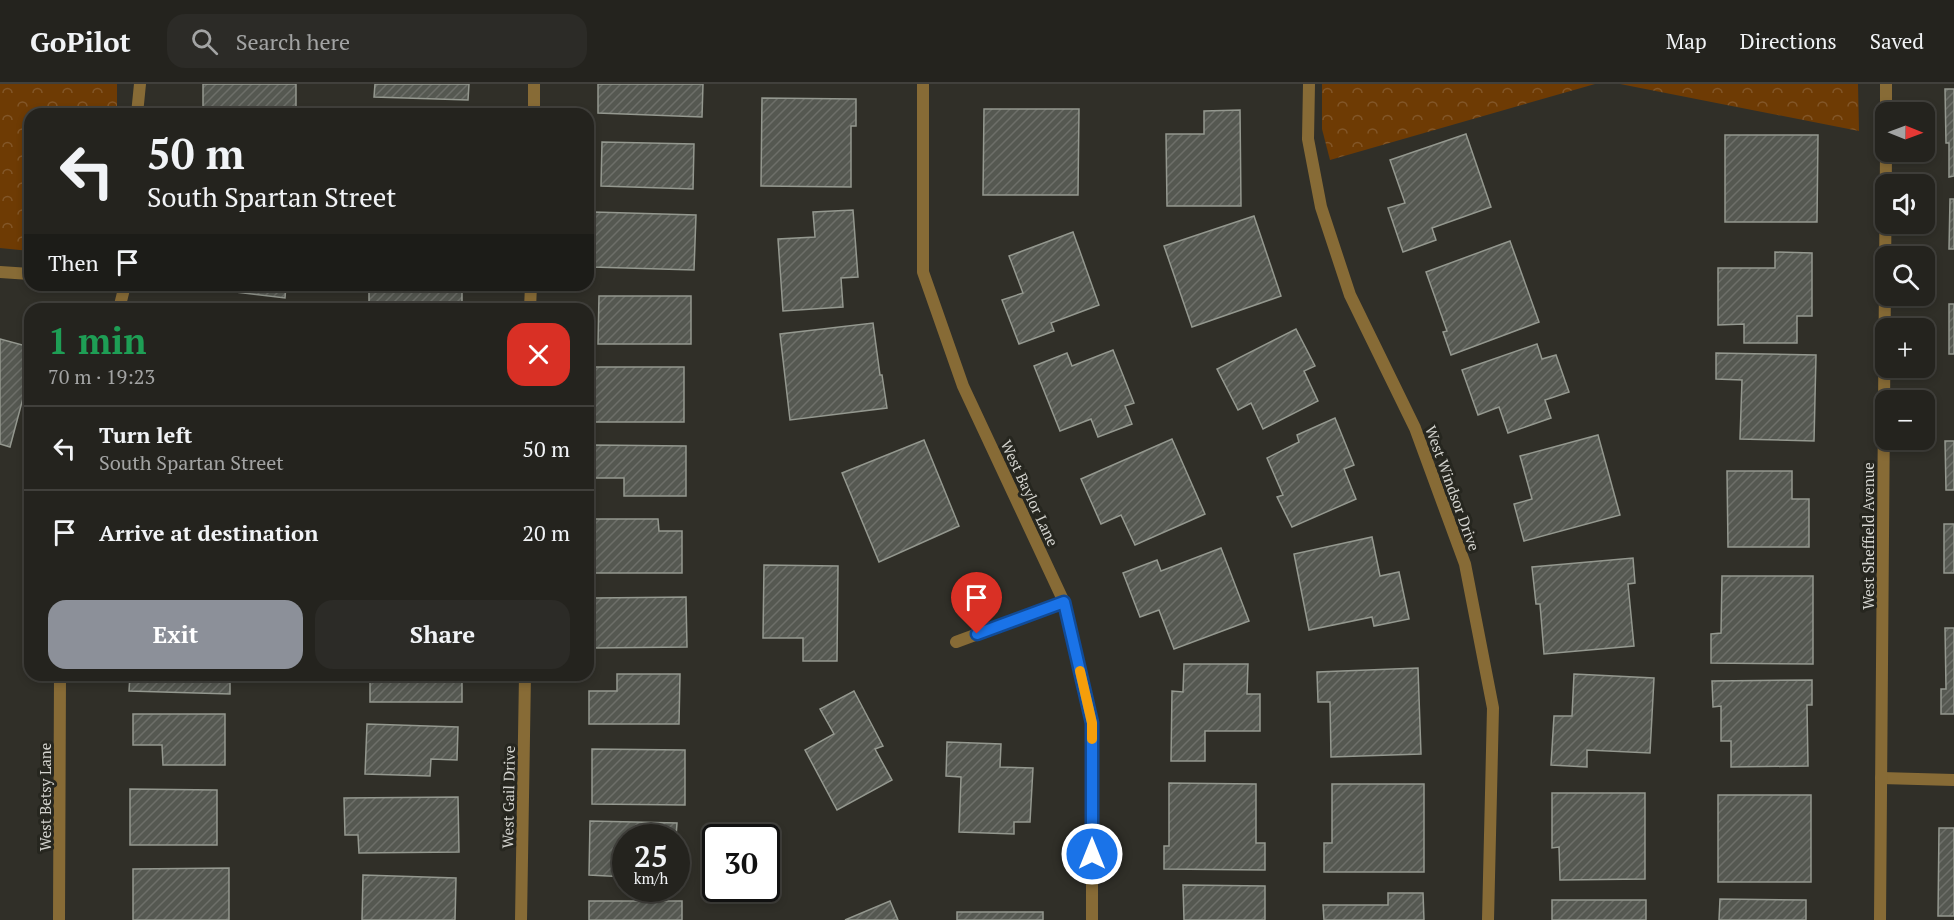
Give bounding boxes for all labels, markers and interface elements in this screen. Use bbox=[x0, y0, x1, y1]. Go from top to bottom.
search box bbox=[167, 14, 587, 68]
text: GoPilot bbox=[30, 23, 131, 60]
icon: search bbox=[188, 25, 221, 58]
text: Search here bbox=[236, 27, 350, 56]
text: Map bbox=[1666, 27, 1707, 55]
text: Directions bbox=[1740, 27, 1837, 55]
text: Saved bbox=[1870, 27, 1924, 55]
north arrow bbox=[1875, 102, 1935, 162]
map controls bbox=[1875, 102, 1935, 450]
text: 50 m bbox=[147, 125, 245, 181]
icon: left bbox=[48, 132, 126, 210]
button: sound bbox=[1875, 174, 1935, 234]
text: South Spartan Street bbox=[147, 179, 396, 215]
icon: arrive bbox=[111, 246, 144, 279]
button: search bbox=[1875, 246, 1935, 306]
text: Then bbox=[48, 248, 99, 277]
text: 1 min bbox=[48, 317, 146, 364]
button: + bbox=[1875, 318, 1935, 378]
button: close bbox=[507, 323, 570, 386]
text: 70 m · 19:23 bbox=[48, 363, 155, 390]
button: − bbox=[1875, 390, 1935, 450]
text: Turn left bbox=[99, 420, 192, 449]
street label: West Windsor Drive bbox=[1421, 423, 1485, 553]
icon: left bbox=[48, 432, 81, 465]
text: 50 m bbox=[522, 434, 570, 463]
street label: West Baylor Lane bbox=[997, 437, 1063, 549]
text: South Spartan Street bbox=[99, 449, 284, 476]
street label: West Sheffield Avenue bbox=[1858, 462, 1878, 610]
icon: arrive bbox=[48, 516, 81, 549]
text: Arrive at destination bbox=[99, 518, 318, 547]
text: 20 m bbox=[522, 518, 570, 547]
pin bbox=[951, 572, 1002, 634]
icon: arrive bbox=[960, 581, 993, 614]
button: Exit bbox=[48, 600, 303, 669]
button: Share bbox=[315, 600, 570, 669]
street label: West Betsy Lane bbox=[35, 743, 55, 851]
street label: West Gail Drive bbox=[497, 746, 519, 848]
position arrow bbox=[1060, 822, 1124, 886]
speed limit sign: 30 bbox=[702, 824, 780, 902]
text: 25 bbox=[634, 836, 668, 876]
text: km/h bbox=[634, 868, 668, 888]

